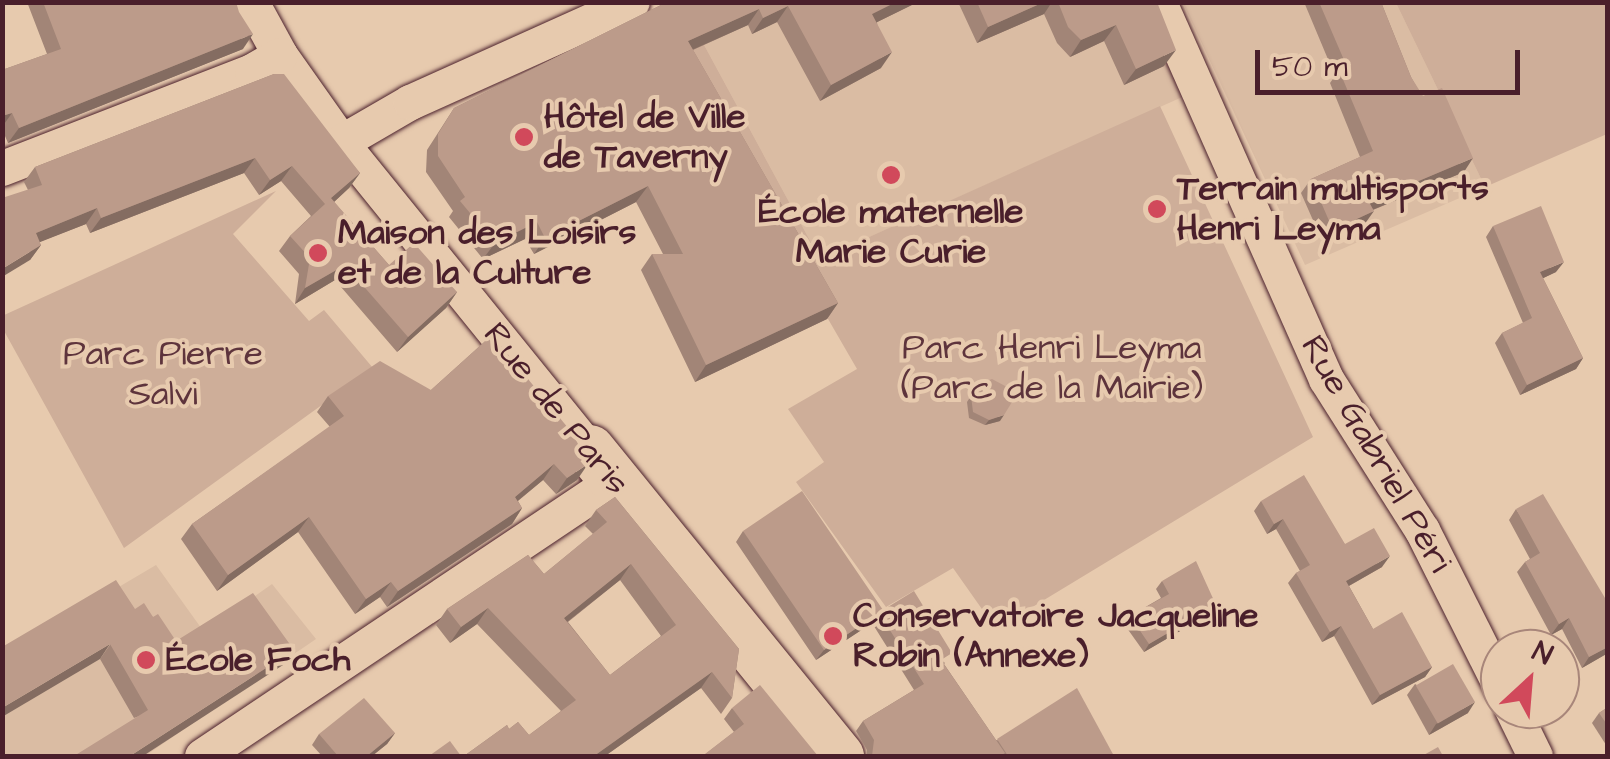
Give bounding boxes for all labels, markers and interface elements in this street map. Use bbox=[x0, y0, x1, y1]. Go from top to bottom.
scale bar bbox=[1260, 30, 1525, 92]
text: 50 m bbox=[1272, 46, 1348, 88]
place label: Hôtel de Ville de Taverny bbox=[544, 96, 746, 178]
marker: Hôtel de Ville de Taverny bbox=[513, 126, 535, 148]
marker: École maternelle Marie Curie bbox=[880, 164, 902, 186]
place label: Terrain multisports Henri Leyma bbox=[1177, 168, 1489, 250]
place label: École maternelle Marie Curie bbox=[759, 191, 1023, 273]
marker: Terrain multisports Henri Leyma bbox=[1146, 198, 1168, 220]
place label: Maison des Loisirs et de la Culture bbox=[338, 212, 636, 294]
marker: Maison des Loisirs et de la Culture bbox=[307, 242, 329, 264]
street label: Rue de Paris bbox=[474, 315, 638, 503]
park label: Parc Henri Leyma (Parc de la Mairie) bbox=[901, 327, 1203, 409]
street label: Rue Gabriel Péri bbox=[1291, 328, 1461, 580]
park label: Parc Pierre Salvi bbox=[63, 333, 263, 415]
place label: Conservatoire Jacqueline Robin (Annexe) bbox=[853, 595, 1259, 677]
marker: Conservatoire Jacqueline Robin (Annexe) bbox=[822, 625, 844, 647]
north arrow bbox=[1480, 629, 1580, 729]
text: N bbox=[1526, 632, 1559, 675]
place label: École Foch bbox=[166, 639, 350, 681]
marker: École Foch bbox=[135, 649, 157, 671]

